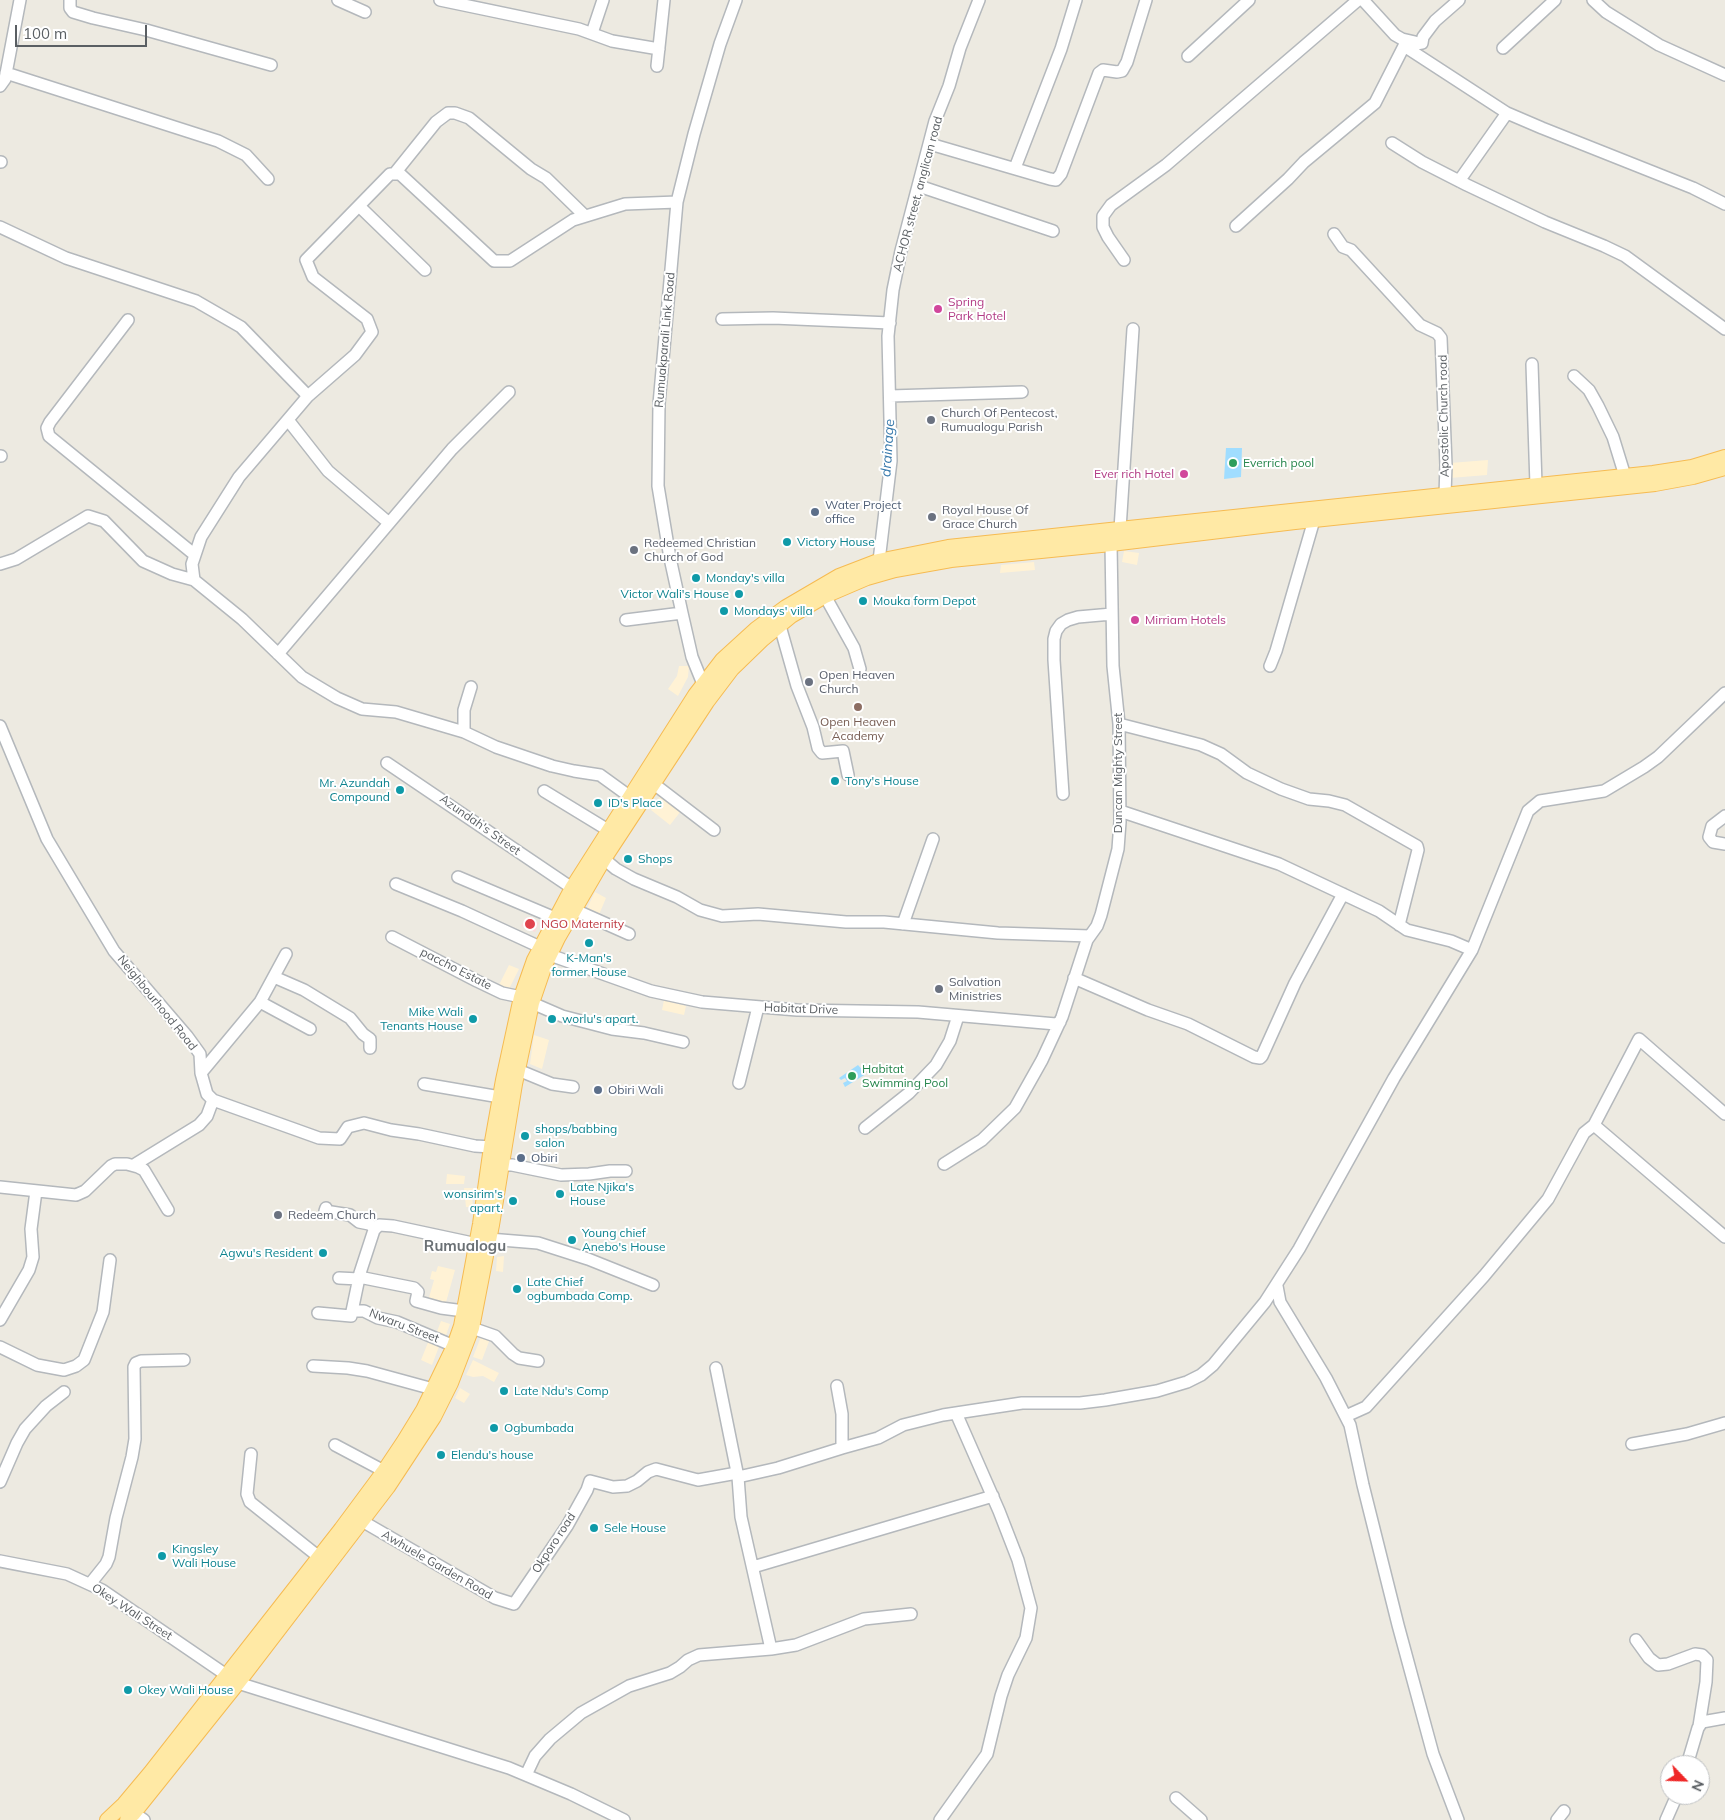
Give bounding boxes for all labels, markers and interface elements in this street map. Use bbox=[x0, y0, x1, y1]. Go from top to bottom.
scale bar bbox=[18, 15, 150, 47]
text: 100 m bbox=[23, 24, 67, 43]
street label: ACHOR street, anglican road bbox=[890, 115, 946, 273]
street label: Rumuakparali Link Road bbox=[652, 272, 678, 408]
place label: Spring Park Hotel bbox=[948, 295, 1006, 323]
marker: Spring Park Hotel bbox=[932, 303, 944, 315]
street label: Apostolic Church road bbox=[1436, 355, 1452, 477]
place label: Church Of Pentecost, Rumualogu Parish bbox=[941, 406, 1057, 434]
marker: Church Of Pentecost, Rumualogu Parish bbox=[925, 414, 937, 426]
water label: drainage bbox=[878, 419, 898, 477]
place label: Everrich pool bbox=[1243, 456, 1314, 470]
marker: Everrich pool bbox=[1227, 457, 1239, 469]
place label: Ever rich Hotel bbox=[1094, 467, 1174, 481]
marker: Ever rich Hotel bbox=[1178, 468, 1190, 480]
place label: Water Project office bbox=[825, 498, 901, 526]
place label: Royal House Of Grace Church bbox=[942, 503, 1028, 531]
marker: Water Project office bbox=[809, 506, 821, 518]
marker: Royal House Of Grace Church bbox=[926, 511, 938, 523]
place label: Victory House bbox=[797, 535, 875, 549]
place label: Redeemed Christian Church of God bbox=[644, 536, 756, 564]
marker: Victory House bbox=[781, 536, 793, 548]
marker: Redeemed Christian Church of God bbox=[628, 544, 640, 556]
place label: Monday's villa bbox=[706, 571, 785, 585]
marker: Monday's villa bbox=[690, 572, 702, 584]
place label: Victor Wali's House bbox=[621, 587, 729, 601]
marker: Victor Wali's House bbox=[733, 588, 745, 600]
place label: Mouka form Depot bbox=[873, 594, 976, 608]
marker: Mouka form Depot bbox=[857, 595, 869, 607]
place label: Mondays' villa bbox=[734, 604, 813, 618]
marker: Mondays' villa bbox=[718, 605, 730, 617]
place label: Mirriam Hotels bbox=[1145, 613, 1226, 627]
marker: Mirriam Hotels bbox=[1129, 614, 1141, 626]
place label: Open Heaven Church bbox=[819, 668, 895, 696]
marker: Open Heaven Church bbox=[803, 676, 815, 688]
marker: Open Heaven Academy bbox=[852, 701, 864, 713]
street label: Duncan Mighty Street bbox=[1111, 713, 1125, 833]
place label: Open Heaven Academy bbox=[820, 715, 896, 743]
place label: Tony's House bbox=[845, 774, 919, 788]
marker: Tony's House bbox=[829, 775, 841, 787]
place label: Mr. Azundah Compound bbox=[319, 776, 390, 804]
marker: Mr. Azundah Compound bbox=[394, 784, 406, 796]
street label: Azundah's Street bbox=[437, 792, 523, 858]
place label: ID's Place bbox=[608, 796, 662, 810]
marker: ID's Place bbox=[592, 797, 604, 809]
place label: Shops bbox=[638, 852, 673, 866]
marker: Shops bbox=[622, 853, 634, 865]
marker: NGO Maternity bbox=[523, 917, 537, 931]
place label: NGO Maternity bbox=[541, 917, 624, 931]
marker: K-Man's former House bbox=[583, 937, 595, 949]
street label: paccho Estate bbox=[418, 945, 494, 993]
place label: K-Man's former House bbox=[551, 951, 627, 979]
street label: Neighbourhood Road bbox=[114, 952, 200, 1054]
place label: Salvation Ministries bbox=[949, 975, 1002, 1003]
marker: Salvation Ministries bbox=[933, 983, 945, 995]
street label: Habitat Drive bbox=[764, 1001, 838, 1017]
place label: Mike Wali Tenants House bbox=[380, 1005, 463, 1033]
place label: worlu's apart. bbox=[562, 1012, 638, 1026]
marker: Mike Wali Tenants House bbox=[467, 1013, 479, 1025]
marker: worlu's apart. bbox=[546, 1013, 558, 1025]
place label: Habitat Swimming Pool bbox=[862, 1062, 948, 1090]
marker: Habitat Swimming Pool bbox=[846, 1070, 858, 1082]
place label: Obiri Wali bbox=[608, 1083, 663, 1097]
marker: Obiri Wali bbox=[592, 1084, 604, 1096]
place label: shops/babbing salon bbox=[535, 1122, 617, 1150]
marker: shops/babbing salon bbox=[519, 1130, 531, 1142]
place label: Obiri bbox=[531, 1151, 558, 1165]
marker: Obiri bbox=[515, 1152, 527, 1164]
place label: Late Njika's House bbox=[570, 1180, 634, 1208]
place label: wonsirim's apart. bbox=[444, 1187, 503, 1215]
marker: Late Njika's House bbox=[554, 1188, 566, 1200]
marker: wonsirim's apart. bbox=[507, 1195, 519, 1207]
place label: Redeem Church bbox=[288, 1208, 376, 1222]
marker: Redeem Church bbox=[272, 1209, 284, 1221]
place label: Young chief Anebo's House bbox=[582, 1226, 666, 1254]
marker: Young chief Anebo's House bbox=[566, 1234, 578, 1246]
district label: Rumualogu bbox=[424, 1237, 506, 1255]
place label: Agwu's Resident bbox=[219, 1246, 313, 1260]
marker: Agwu's Resident bbox=[317, 1247, 329, 1259]
place label: Late Chief ogbumbada Comp. bbox=[527, 1275, 633, 1303]
marker: Late Chief ogbumbada Comp. bbox=[511, 1283, 523, 1295]
street label: Nwaru Street bbox=[367, 1306, 441, 1346]
place label: Late Ndu's Comp bbox=[514, 1384, 609, 1398]
marker: Late Ndu's Comp bbox=[498, 1385, 510, 1397]
place label: Ogbumbada bbox=[504, 1421, 574, 1435]
marker: Ogbumbada bbox=[488, 1422, 500, 1434]
place label: Elendu's house bbox=[451, 1448, 534, 1462]
marker: Elendu's house bbox=[435, 1449, 447, 1461]
street label: Okporo road bbox=[529, 1510, 579, 1576]
place label: Sele House bbox=[604, 1521, 666, 1535]
marker: Sele House bbox=[588, 1522, 600, 1534]
street label: Awhuele Garden Road bbox=[379, 1527, 495, 1603]
place label: Kingsley Wali House bbox=[172, 1542, 236, 1570]
marker: Kingsley Wali House bbox=[156, 1550, 168, 1562]
street label: Okey Wali Street bbox=[89, 1581, 175, 1643]
place label: Okey Wali House bbox=[138, 1683, 233, 1697]
marker: Okey Wali House bbox=[122, 1684, 134, 1696]
north arrow bbox=[1660, 1755, 1710, 1805]
text: N bbox=[1687, 1777, 1708, 1794]

